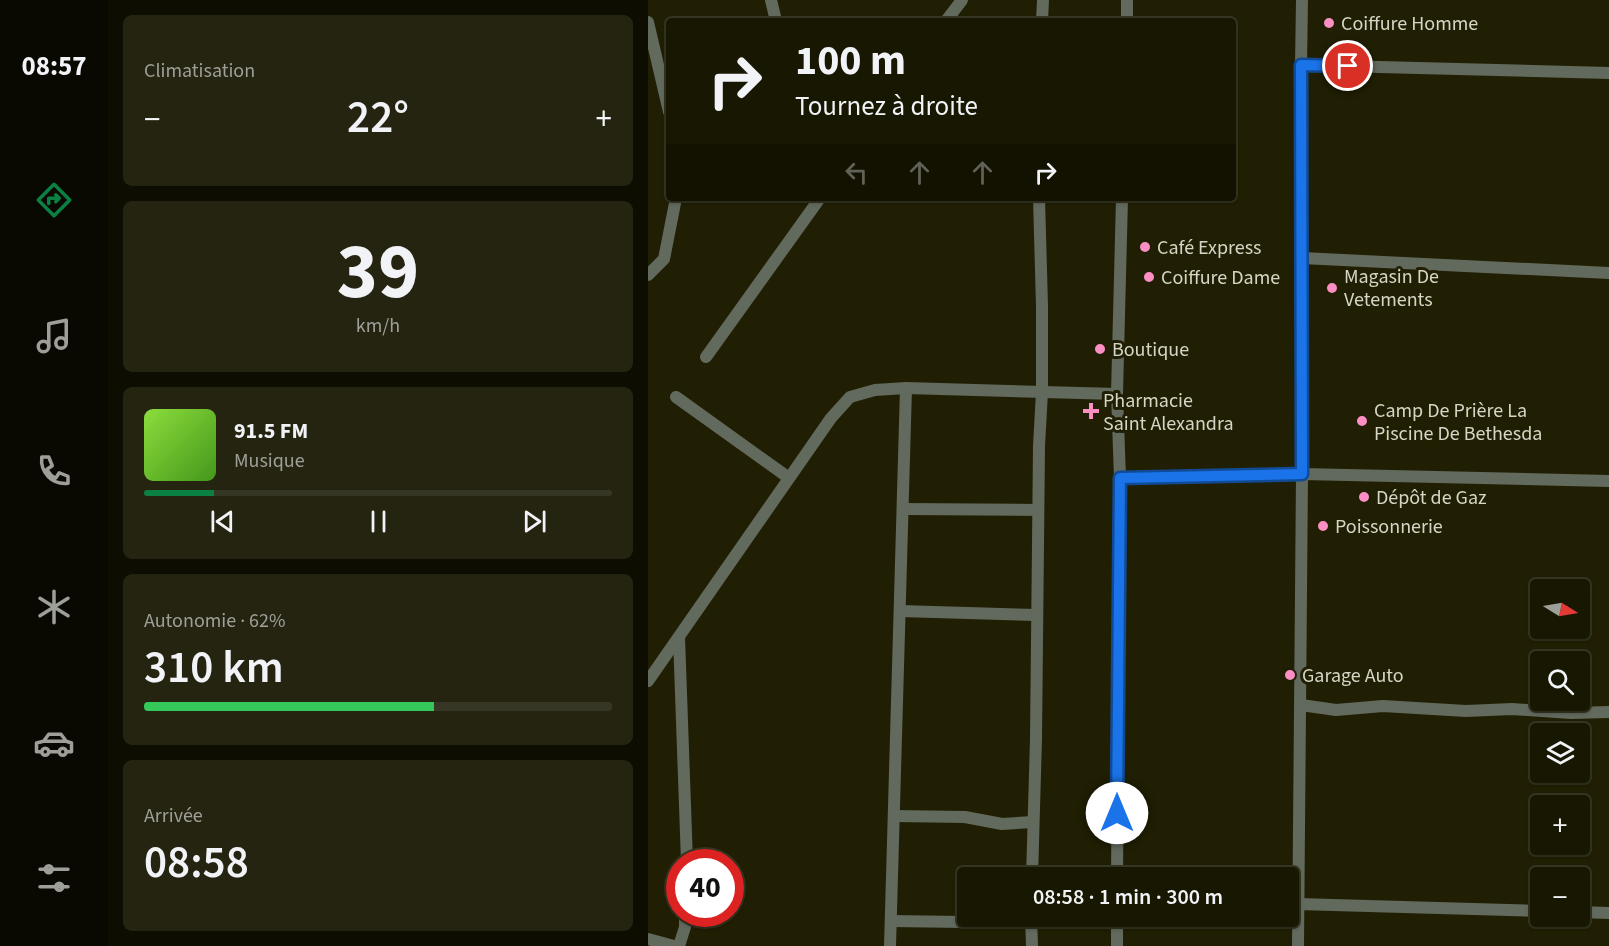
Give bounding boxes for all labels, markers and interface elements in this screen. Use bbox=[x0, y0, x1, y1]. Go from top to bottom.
place label: Coiffure Homme bbox=[1341, 10, 1478, 38]
marker: Coiffure Homme bbox=[1322, 16, 1336, 30]
text: 100 m bbox=[795, 31, 906, 91]
pin bbox=[1322, 40, 1373, 91]
icon: right bbox=[696, 42, 774, 120]
text: 08:57 bbox=[21, 47, 87, 86]
icon: arrive bbox=[1331, 49, 1364, 82]
text: Climatisation bbox=[144, 57, 255, 85]
text: 22° bbox=[347, 86, 409, 150]
text: Tournez à droite bbox=[795, 87, 978, 126]
text: − bbox=[144, 96, 160, 143]
text: + bbox=[596, 96, 612, 143]
icon: left bbox=[840, 156, 873, 189]
icon: ahead bbox=[903, 156, 936, 189]
icon: ahead bbox=[966, 156, 999, 189]
icon: right bbox=[1029, 156, 1062, 189]
icon: directions bbox=[33, 179, 75, 221]
text: 39 bbox=[337, 217, 419, 328]
place label: Café Express bbox=[1157, 234, 1261, 262]
marker: Café Express bbox=[1138, 240, 1152, 254]
place label: Magasin De Vetements bbox=[1344, 263, 1439, 314]
place label: Coiffure Dame bbox=[1161, 264, 1280, 292]
marker: Coiffure Dame bbox=[1142, 270, 1156, 284]
marker: Magasin De Vetements bbox=[1325, 281, 1339, 295]
text: km/h bbox=[356, 312, 400, 340]
icon: music bbox=[33, 315, 75, 357]
place label: Boutique bbox=[1112, 336, 1189, 364]
marker: Boutique bbox=[1093, 342, 1107, 356]
place label: Pharmacie Saint Alexandra bbox=[1103, 387, 1234, 438]
place label: Camp De Prière La Piscine De Bethesda bbox=[1374, 397, 1542, 448]
marker: Pharmacie Saint Alexandra bbox=[1084, 404, 1098, 418]
marker: Camp De Prière La Piscine De Bethesda bbox=[1355, 414, 1369, 428]
text: 91.5 FM bbox=[234, 415, 308, 447]
text: Musique bbox=[234, 447, 305, 475]
icon: phone bbox=[33, 450, 75, 492]
place label: Dépôt de Gaz bbox=[1376, 484, 1487, 512]
marker: Dépôt de Gaz bbox=[1357, 490, 1371, 504]
icon: previous bbox=[206, 505, 239, 538]
icon: pause bbox=[362, 505, 395, 538]
icon: next bbox=[518, 505, 551, 538]
place label: Poissonnerie bbox=[1335, 513, 1443, 541]
marker: Poissonnerie bbox=[1316, 519, 1330, 533]
north arrow bbox=[1530, 579, 1590, 639]
map controls bbox=[1530, 579, 1590, 927]
icon: climate bbox=[33, 586, 75, 628]
text: Autonomie · 62% bbox=[144, 607, 285, 635]
text: 310 km bbox=[144, 636, 284, 700]
button: search bbox=[1530, 651, 1590, 711]
place label: Garage Auto bbox=[1302, 662, 1404, 690]
marker: Garage Auto bbox=[1283, 668, 1297, 682]
icon: car bbox=[33, 722, 75, 764]
button: layers bbox=[1530, 723, 1590, 783]
position arrow bbox=[1085, 781, 1149, 845]
button: + bbox=[1530, 795, 1590, 855]
text: Arrivée bbox=[144, 802, 203, 830]
text: 08:58 bbox=[144, 831, 249, 895]
speed limit sign: 40 bbox=[666, 849, 744, 927]
icon: filters bbox=[33, 857, 75, 899]
button: − bbox=[1530, 867, 1590, 927]
text: 08:58 · 1 min · 300 m bbox=[1033, 881, 1223, 913]

